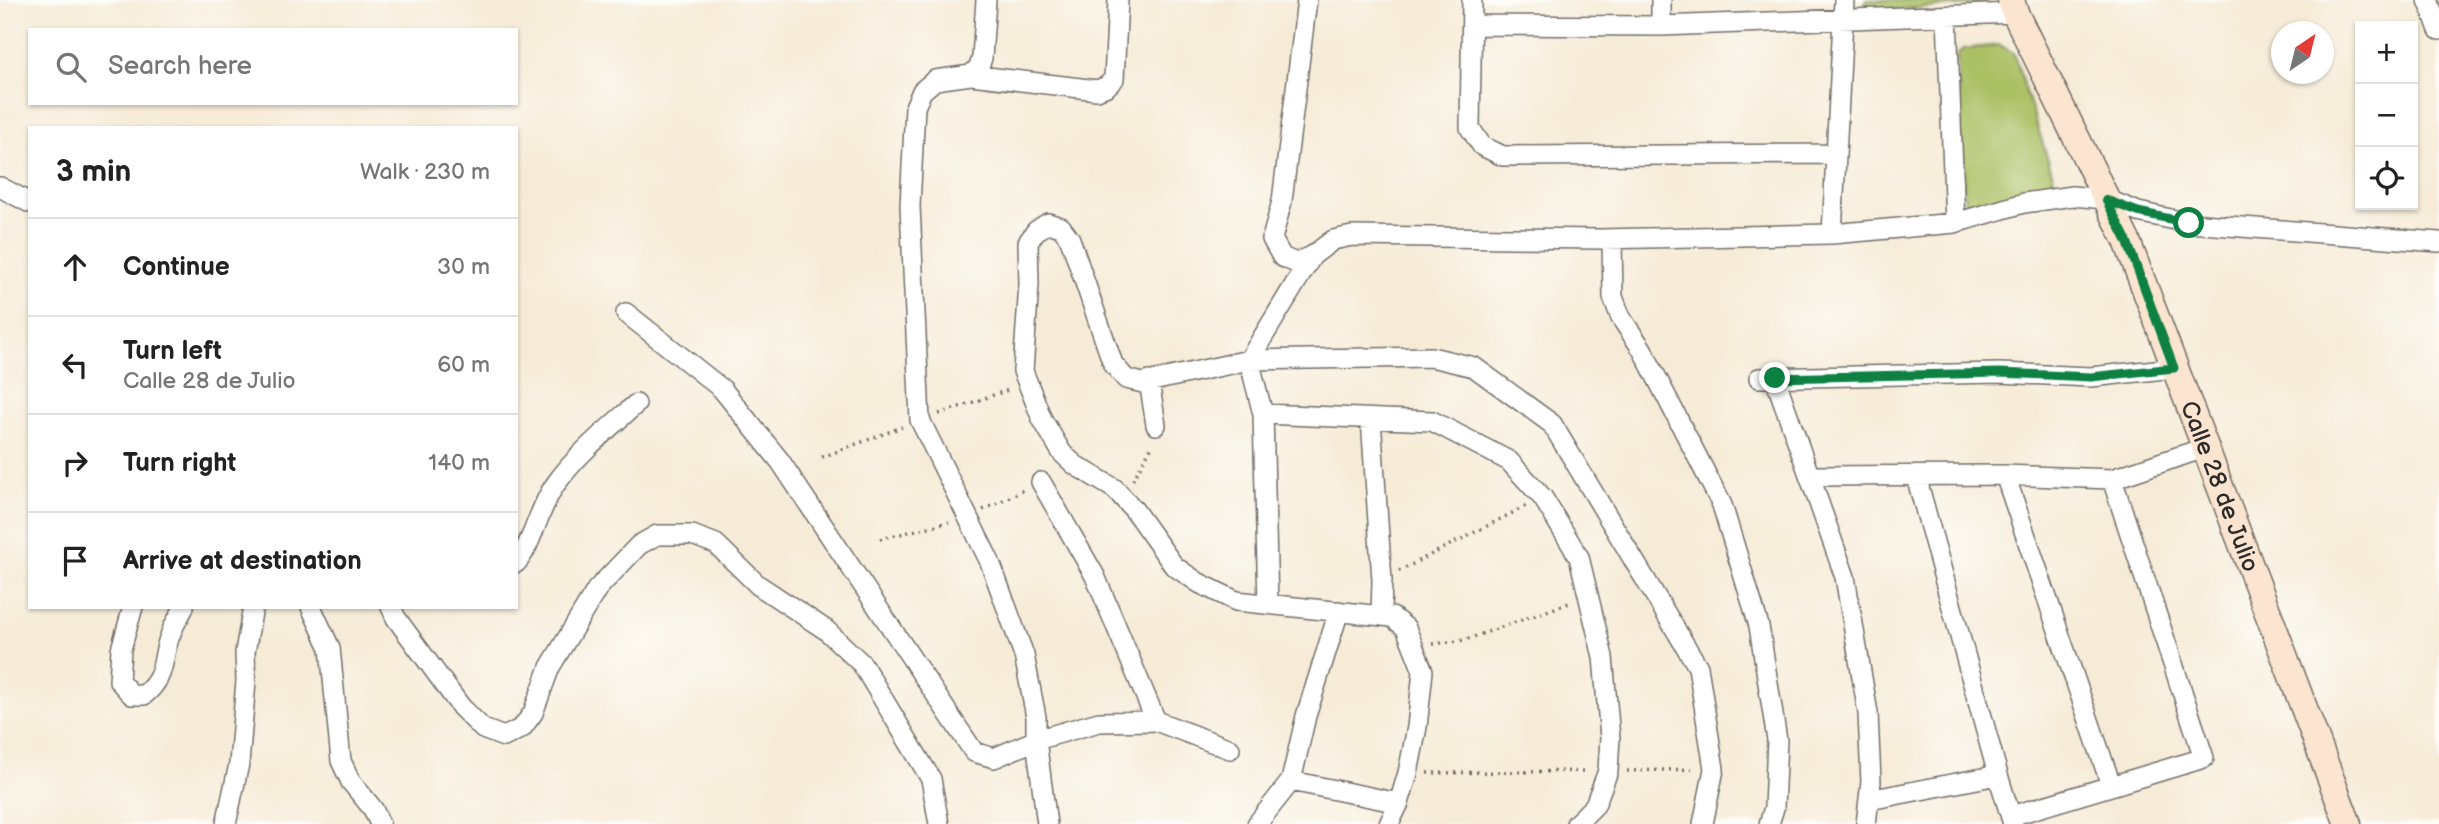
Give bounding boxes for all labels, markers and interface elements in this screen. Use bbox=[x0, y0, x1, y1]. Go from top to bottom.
north arrow bbox=[2271, 21, 2334, 84]
map controls bbox=[2355, 21, 2418, 210]
button: + bbox=[2355, 21, 2418, 84]
search box bbox=[28, 28, 518, 105]
icon: search bbox=[52, 48, 90, 86]
text: Search here bbox=[108, 51, 252, 82]
button: − bbox=[2355, 84, 2418, 147]
button: locate bbox=[2355, 147, 2418, 210]
text: 3 min bbox=[56, 154, 131, 190]
text: Walk · 230 m bbox=[360, 158, 490, 186]
route start bbox=[2173, 207, 2204, 238]
icon: ahead bbox=[56, 248, 94, 286]
text: Continue bbox=[123, 252, 230, 283]
text: 30 m bbox=[437, 253, 490, 281]
text: Turn left bbox=[123, 336, 222, 367]
icon: left bbox=[56, 346, 94, 384]
text: 60 m bbox=[437, 351, 490, 379]
route end bbox=[1759, 362, 1790, 393]
text: Calle 28 de Julio bbox=[123, 367, 296, 395]
street label: Calle 28 de Julio bbox=[2174, 397, 2265, 576]
icon: right bbox=[56, 444, 94, 482]
text: Turn right bbox=[123, 448, 236, 479]
text: 140 m bbox=[428, 449, 490, 477]
icon: arrive bbox=[56, 542, 94, 580]
text: Arrive at destination bbox=[123, 546, 362, 577]

